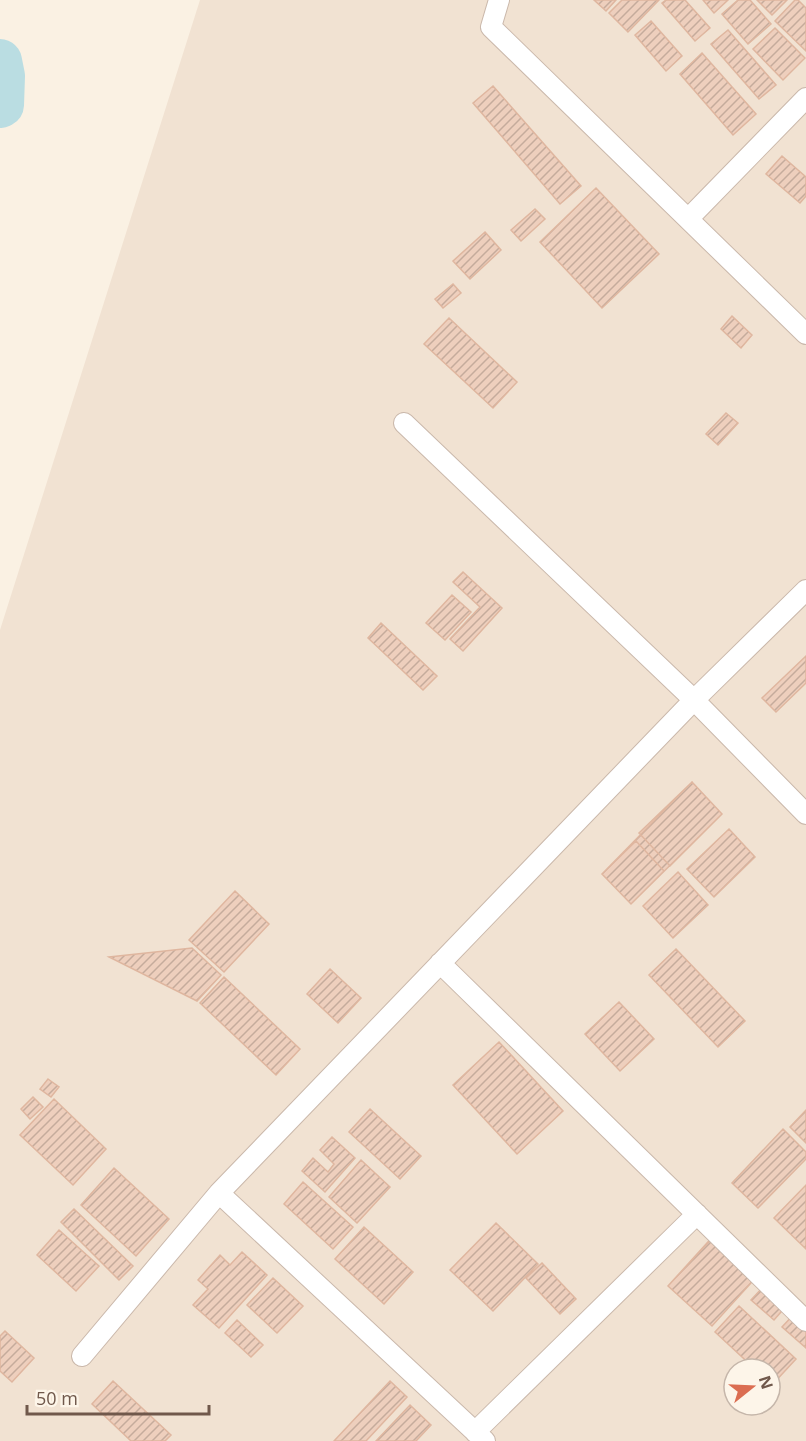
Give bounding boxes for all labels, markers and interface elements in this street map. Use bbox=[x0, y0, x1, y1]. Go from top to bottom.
north arrow bbox=[722, 1357, 782, 1417]
text: N bbox=[754, 1373, 779, 1392]
scale bar bbox=[27, 1378, 208, 1416]
text: 50 m bbox=[36, 1386, 78, 1410]

